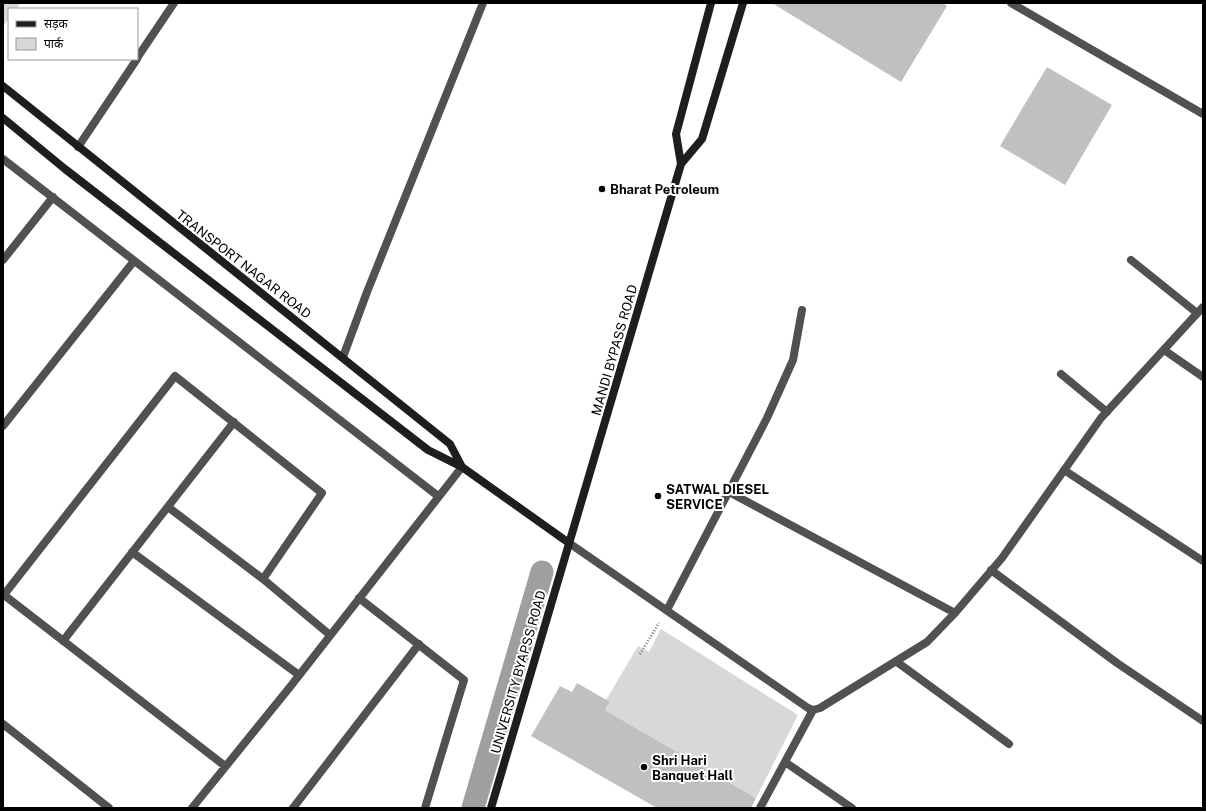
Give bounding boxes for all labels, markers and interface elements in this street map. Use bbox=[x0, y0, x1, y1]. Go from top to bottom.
legend bbox=[8, 8, 138, 60]
text: सड़क bbox=[44, 17, 69, 31]
text: पार्क bbox=[44, 37, 64, 51]
place label: Bharat Petroleum bbox=[610, 182, 719, 197]
marker: Bharat Petroleum bbox=[597, 184, 607, 194]
street label: TRANSPORT NAGAR ROAD bbox=[173, 207, 314, 322]
street label: MANDI BYPASS ROAD bbox=[589, 283, 640, 417]
place label: SATWAL DIESEL SERVICE bbox=[666, 482, 770, 512]
marker: SATWAL DIESEL SERVICE bbox=[653, 491, 663, 501]
street label: UNIVERSITY BYAPSS ROAD bbox=[488, 589, 549, 755]
place label: Shri Hari Banquet Hall bbox=[652, 753, 733, 783]
marker: Shri Hari Banquet Hall bbox=[639, 762, 649, 772]

